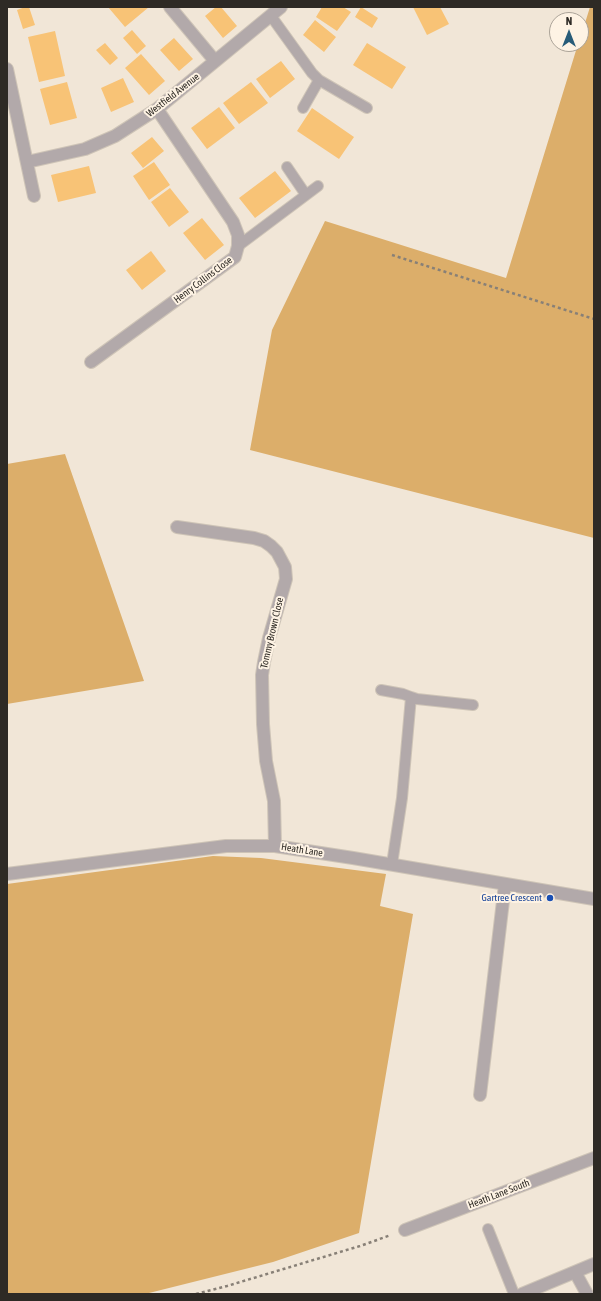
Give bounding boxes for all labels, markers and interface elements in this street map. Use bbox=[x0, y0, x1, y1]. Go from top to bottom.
north arrow bbox=[549, 12, 589, 52]
text: N bbox=[566, 15, 572, 27]
street label: Westfield Avenue bbox=[144, 71, 202, 119]
street label: Henry Collins Close bbox=[171, 254, 235, 306]
street label: Tommy Brown Close bbox=[258, 596, 286, 670]
street label: Heath Lane bbox=[280, 841, 324, 859]
place label: Gartree Crescent bbox=[481, 892, 542, 904]
marker: Gartree Crescent bbox=[545, 893, 555, 903]
street label: Heath Lane South bbox=[467, 1177, 531, 1211]

